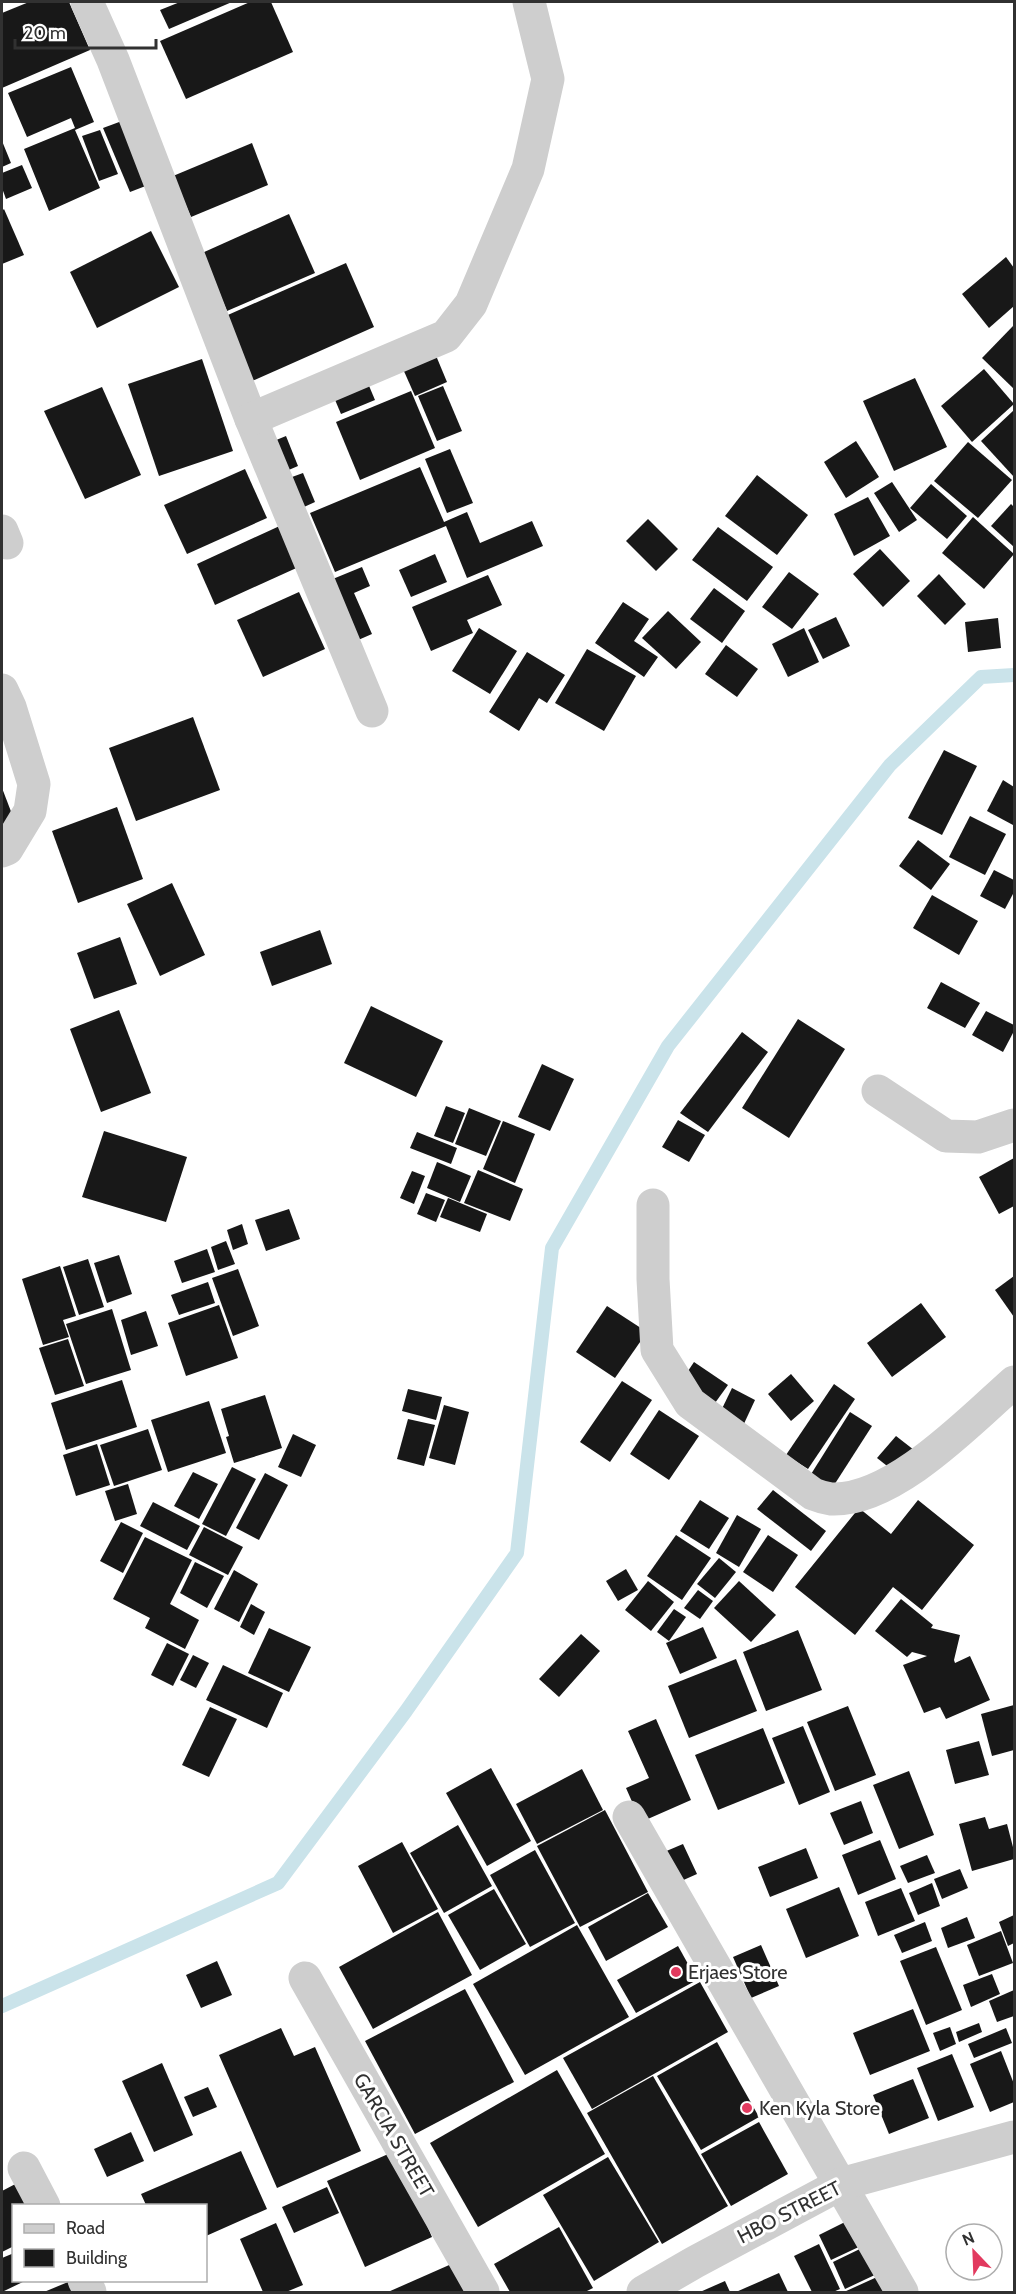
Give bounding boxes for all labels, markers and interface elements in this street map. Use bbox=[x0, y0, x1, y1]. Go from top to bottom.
scale bar bbox=[15, 12, 156, 50]
text: 20 m bbox=[24, 22, 66, 44]
place label: Erjaes Store bbox=[688, 1960, 787, 1984]
marker: Erjaes Store bbox=[669, 1965, 683, 1979]
street label: GARCIA STREET bbox=[349, 2069, 439, 2202]
place label: Ken Kyla Store bbox=[759, 2096, 880, 2120]
marker: Ken Kyla Store bbox=[740, 2101, 754, 2115]
street label: HBO STREET bbox=[733, 2175, 845, 2248]
legend bbox=[12, 2204, 207, 2282]
text: Road bbox=[66, 2217, 105, 2239]
north arrow bbox=[944, 2222, 1004, 2282]
text: N bbox=[959, 2228, 977, 2250]
text: Building bbox=[66, 2247, 128, 2269]

